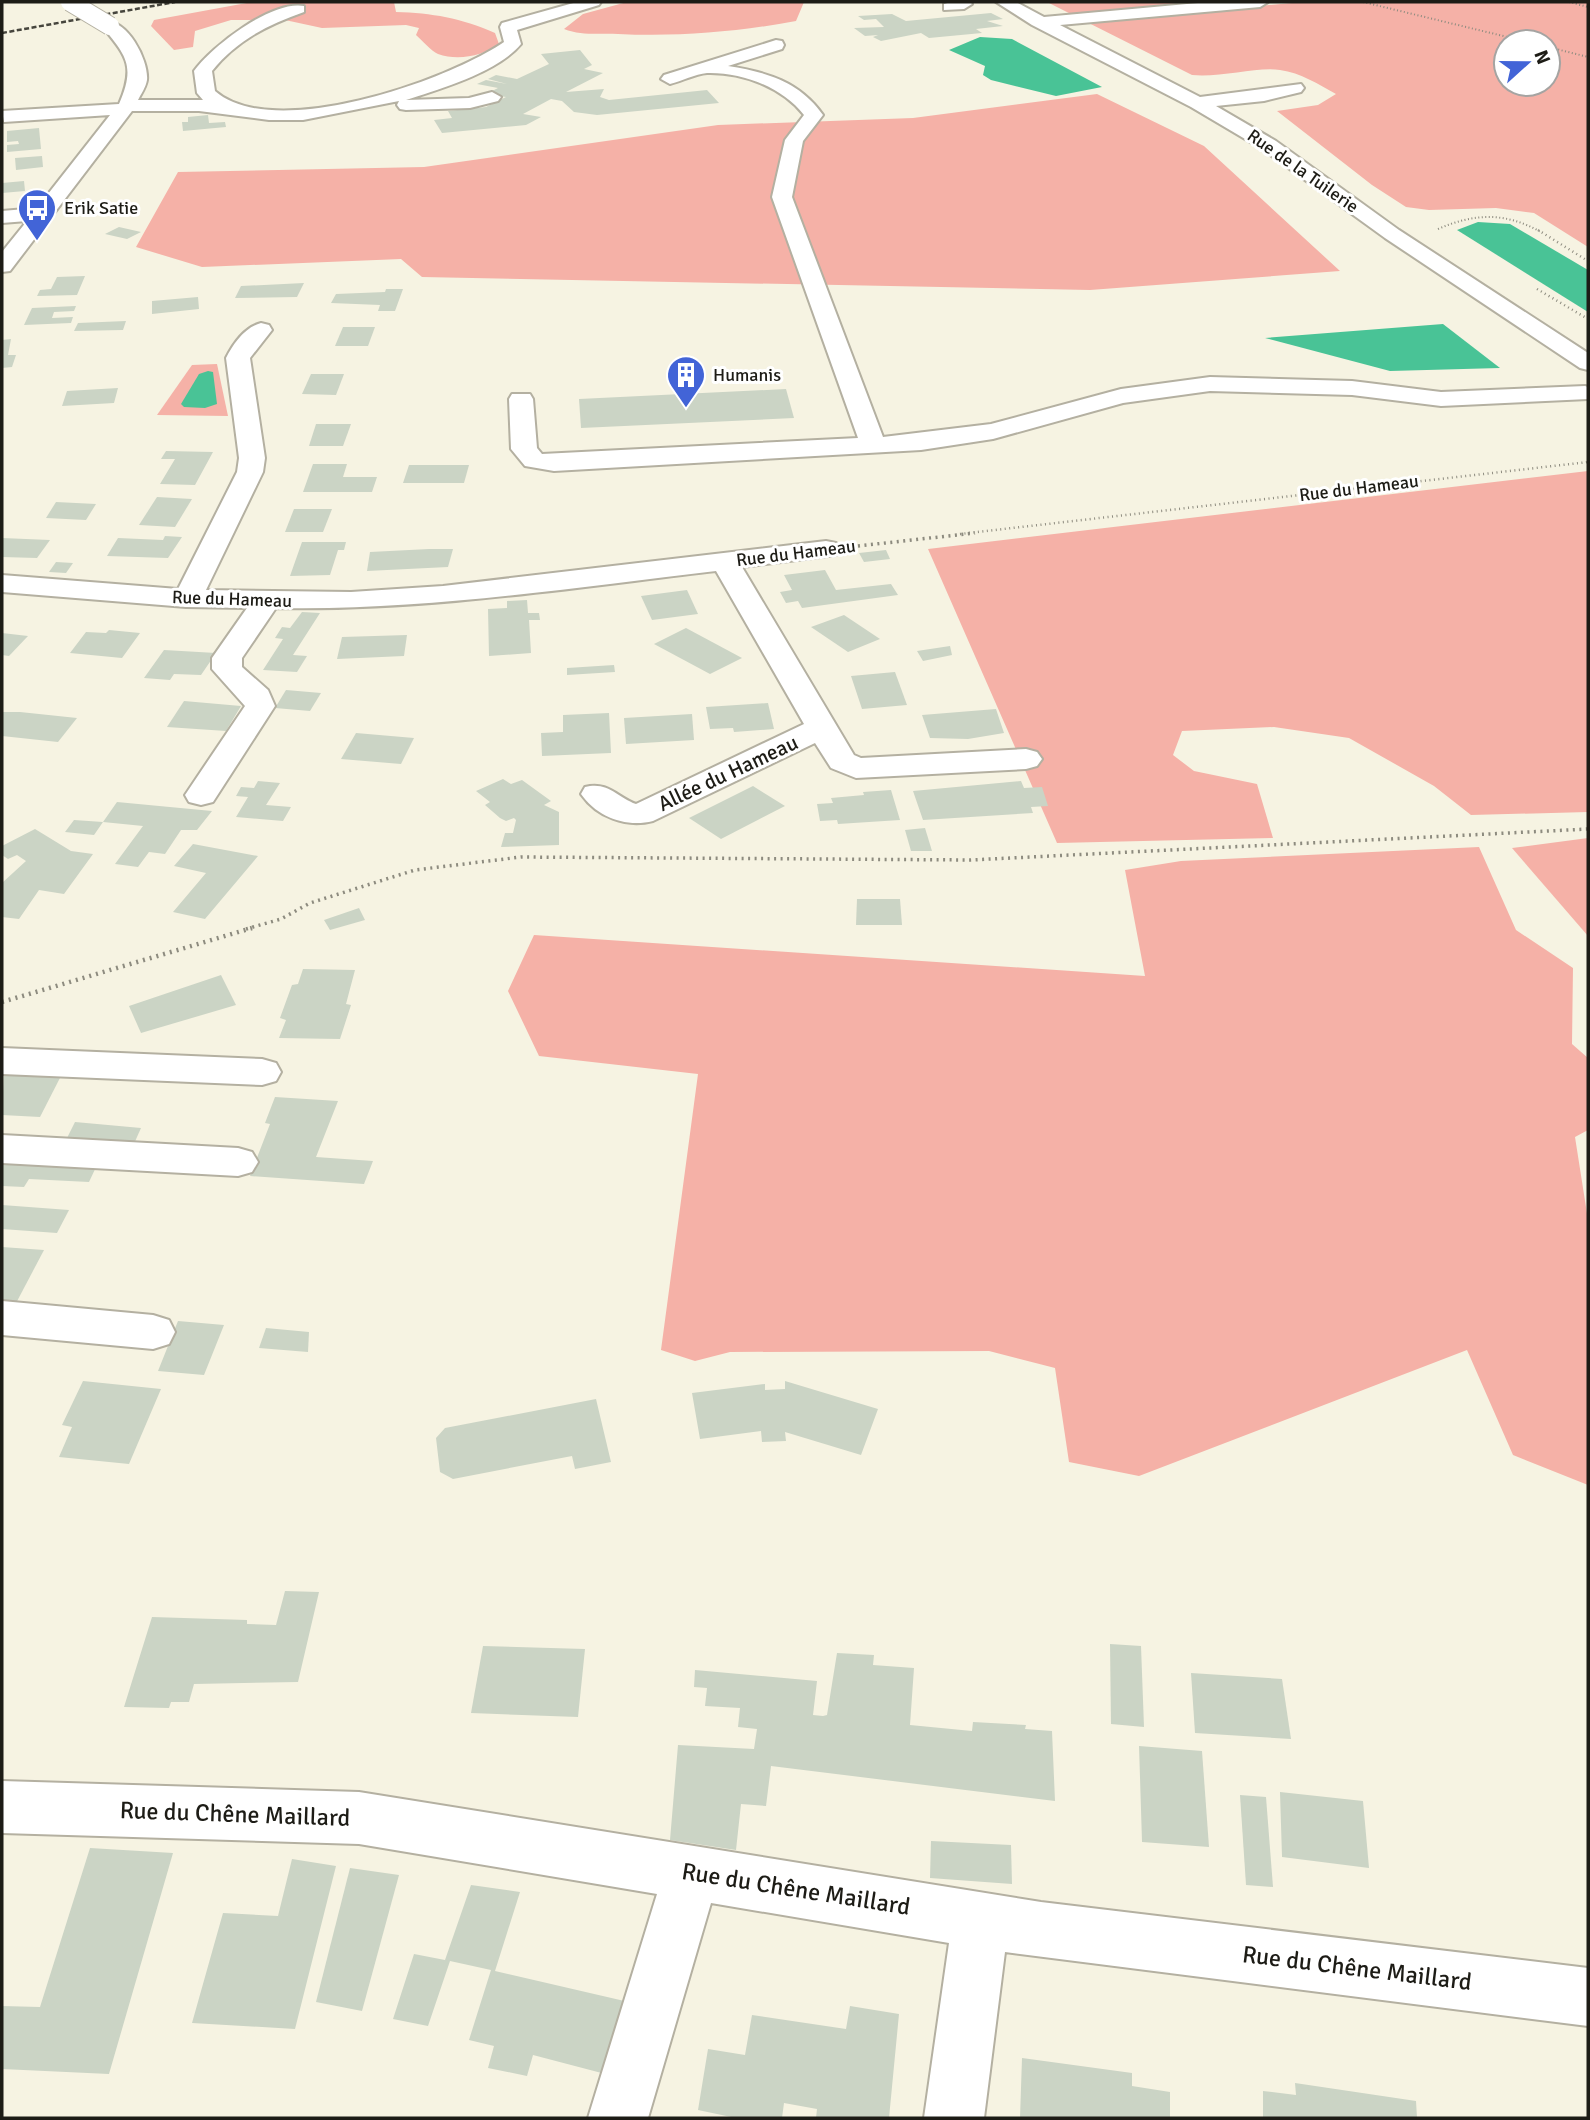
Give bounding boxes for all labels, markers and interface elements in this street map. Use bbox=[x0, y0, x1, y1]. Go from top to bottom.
north arrow bbox=[1492, 28, 1562, 98]
text: N bbox=[1528, 47, 1556, 68]
street label: Rue de la Tuilerie bbox=[1243, 124, 1363, 218]
bus stop icon: Erik Satie bbox=[16, 187, 58, 242]
place label: Erik Satie bbox=[64, 197, 138, 219]
building icon: Humanis bbox=[665, 354, 707, 409]
place label: Humanis bbox=[713, 364, 781, 386]
street label: Rue du Hameau bbox=[1298, 470, 1420, 506]
street label: Rue du Hameau bbox=[735, 535, 857, 571]
street label: Rue du Hameau bbox=[172, 586, 292, 612]
street label: Allée du Hameau bbox=[654, 729, 802, 817]
street label: Rue du Chêne Maillard bbox=[119, 1795, 351, 1833]
street label: Rue du Chêne Maillard bbox=[680, 1856, 912, 1922]
street label: Rue du Chêne Maillard bbox=[1241, 1939, 1473, 1997]

